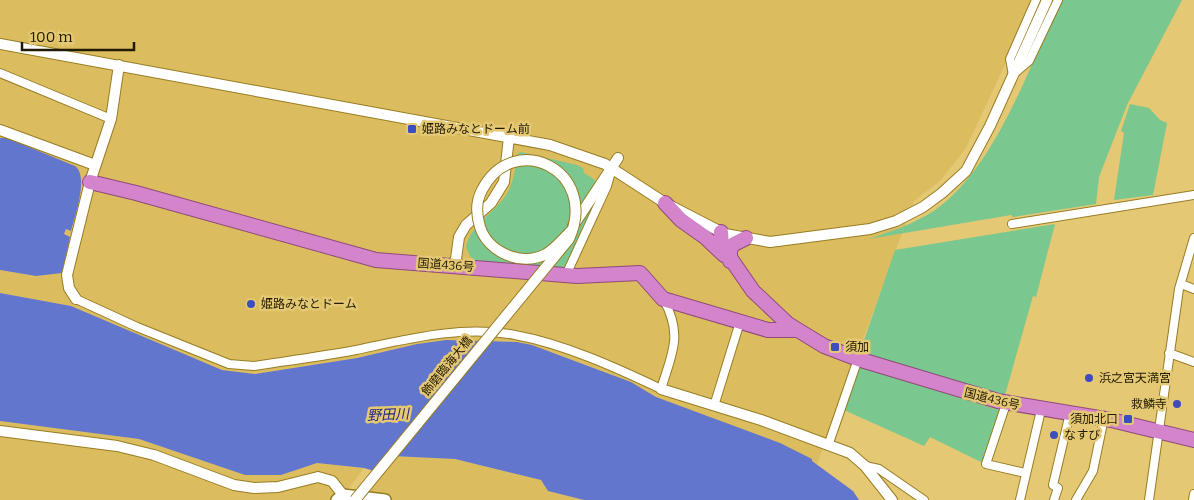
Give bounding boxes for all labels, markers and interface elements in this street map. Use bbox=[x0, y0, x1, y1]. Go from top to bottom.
scale bar bbox=[22, 20, 135, 52]
text: 100 m bbox=[30, 28, 73, 46]
place label: 姫路みなとドーム前 bbox=[422, 122, 530, 136]
marker: 姫路みなとドーム前 bbox=[406, 123, 418, 135]
street label: 国道436号 bbox=[417, 256, 475, 274]
place label: 姫路みなとドーム bbox=[261, 297, 357, 311]
marker: 姫路みなとドーム bbox=[245, 298, 257, 310]
street label: 飾磨臨海大橋 bbox=[419, 334, 475, 398]
place label: 須加 bbox=[845, 340, 869, 354]
marker: 須加 bbox=[829, 341, 841, 353]
place label: 浜之宮天満宮 bbox=[1099, 371, 1171, 385]
marker: 浜之宮天満宮 bbox=[1083, 372, 1095, 384]
street label: 国道436号 bbox=[963, 385, 1021, 413]
place label: 救鱗寺 bbox=[1131, 397, 1167, 411]
marker: 救鱗寺 bbox=[1171, 398, 1183, 410]
water label: 野田川 bbox=[367, 405, 411, 425]
place label: 須加北口 bbox=[1070, 412, 1118, 426]
marker: 須加北口 bbox=[1122, 413, 1134, 425]
place label: なすび bbox=[1064, 428, 1100, 442]
marker: なすび bbox=[1048, 429, 1060, 441]

